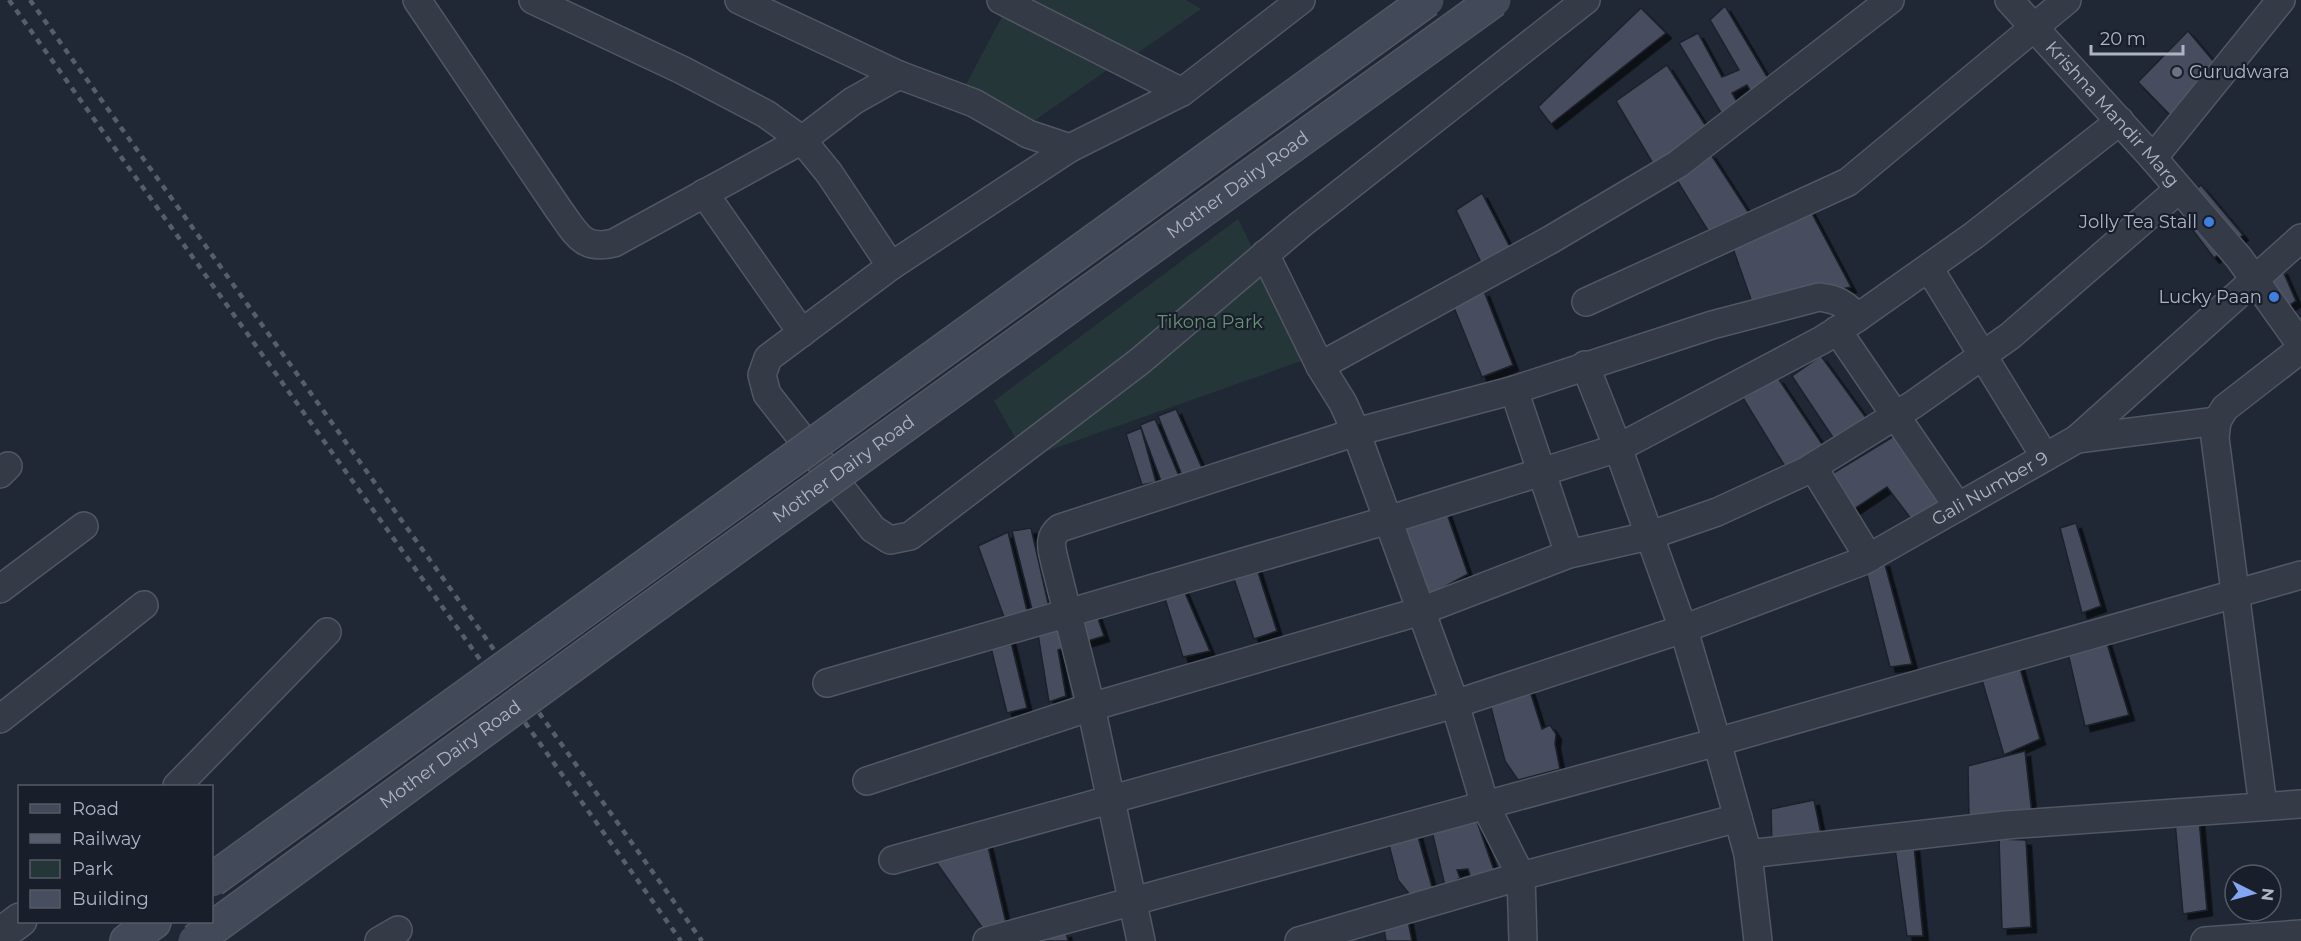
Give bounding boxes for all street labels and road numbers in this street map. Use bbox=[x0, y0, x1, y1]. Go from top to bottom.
street label: Krishna Mandir Marg bbox=[2041, 36, 2184, 192]
street label: Mother Dairy Road bbox=[1162, 126, 1313, 243]
street label: Mother Dairy Road bbox=[768, 411, 919, 528]
street label: Gali Number 9 bbox=[1928, 447, 2052, 530]
street label: Mother Dairy Road bbox=[375, 696, 525, 814]

